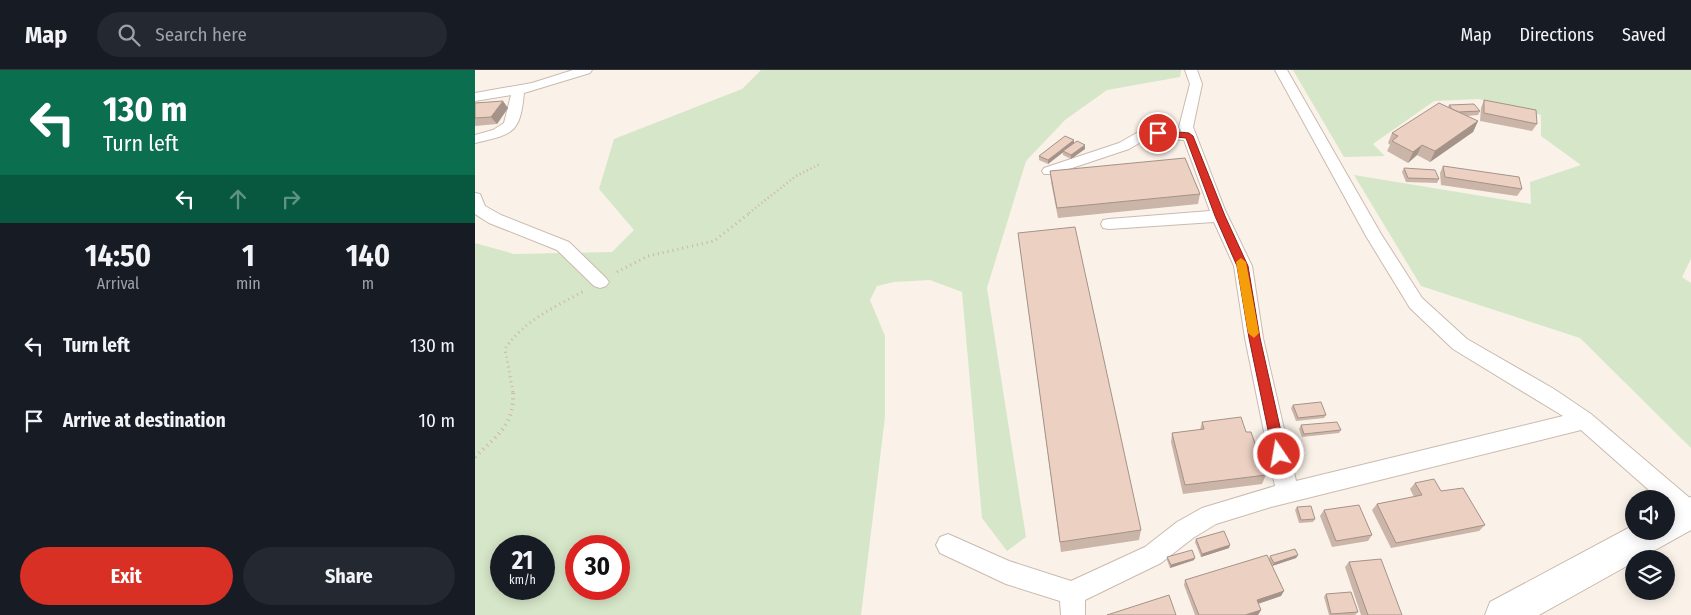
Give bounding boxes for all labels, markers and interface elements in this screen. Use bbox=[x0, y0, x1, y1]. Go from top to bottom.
search box bbox=[97, 12, 447, 57]
text: Map bbox=[25, 21, 67, 49]
icon: search bbox=[115, 21, 143, 49]
text: Search here bbox=[155, 23, 247, 46]
text: Map bbox=[1460, 24, 1492, 46]
text: Directions bbox=[1520, 24, 1594, 46]
text: Saved bbox=[1622, 24, 1666, 46]
text: 130 m bbox=[103, 88, 187, 130]
icon: left bbox=[20, 90, 85, 155]
pin bbox=[1137, 112, 1179, 154]
icon: arrive bbox=[1144, 119, 1172, 147]
text: Turn left bbox=[103, 130, 179, 157]
icon: left bbox=[171, 185, 199, 213]
icon: ahead bbox=[224, 185, 252, 213]
icon: right bbox=[277, 185, 305, 213]
text: 14:50 bbox=[85, 238, 151, 274]
text: 1 bbox=[242, 238, 255, 274]
text: 140 bbox=[346, 238, 390, 274]
text: Arrival bbox=[97, 274, 139, 293]
text: min bbox=[236, 274, 261, 293]
text: m bbox=[362, 274, 374, 293]
icon: left bbox=[20, 332, 48, 360]
text: Turn left bbox=[63, 334, 130, 357]
text: 130 m bbox=[410, 334, 455, 357]
icon: arrive bbox=[20, 407, 48, 435]
text: Arrive at destination bbox=[63, 409, 226, 432]
text: 10 m bbox=[419, 409, 455, 432]
position arrow bbox=[1252, 427, 1304, 479]
map controls bbox=[1625, 490, 1675, 600]
button: sound bbox=[1625, 490, 1675, 540]
speed limit sign: 30 bbox=[565, 535, 630, 600]
text: 21 bbox=[512, 546, 533, 576]
button: Exit bbox=[20, 547, 233, 605]
button: Share bbox=[243, 547, 455, 605]
button: layers bbox=[1625, 550, 1675, 600]
text: km/h bbox=[509, 573, 536, 587]

